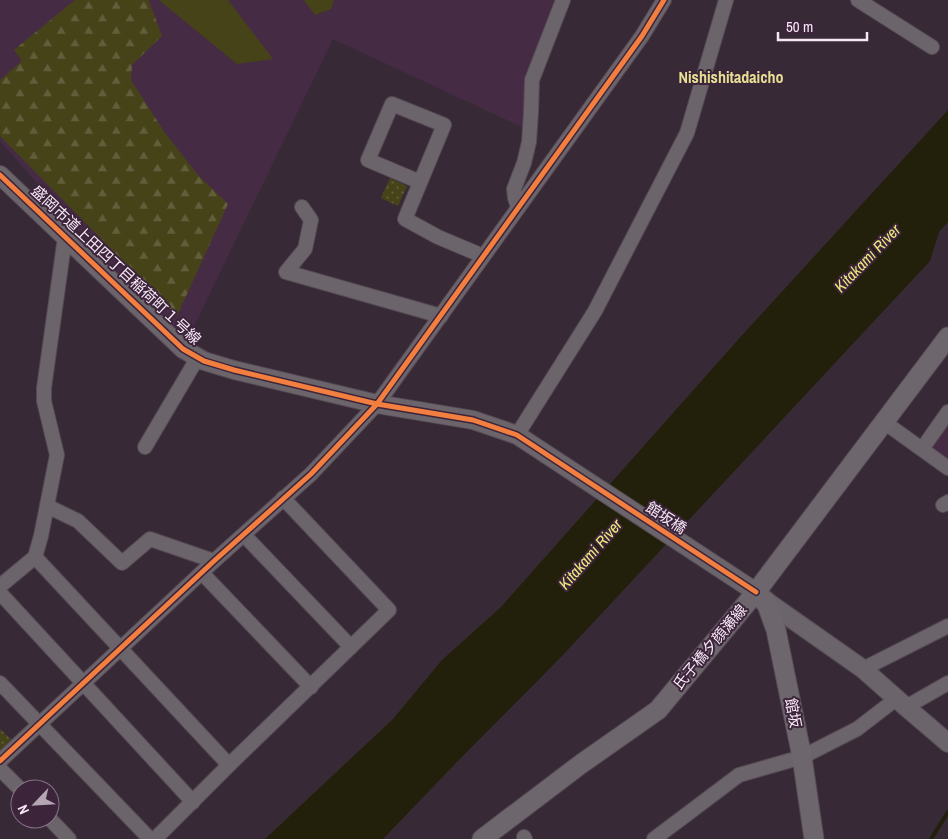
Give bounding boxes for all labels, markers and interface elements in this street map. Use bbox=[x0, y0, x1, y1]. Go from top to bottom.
scale bar bbox=[778, 10, 867, 42]
text: 50 m bbox=[786, 16, 813, 37]
district label: Nishishitadaicho bbox=[679, 66, 784, 88]
street label: 盛岡市道上田四丁目稲荷町１号線 bbox=[27, 180, 206, 349]
water label: Kitakami River bbox=[829, 219, 905, 297]
street label: 館坂橋 bbox=[642, 497, 691, 539]
water label: Kitakami River bbox=[553, 514, 627, 594]
street label: 氏子橋夕顔瀬線 bbox=[668, 600, 751, 694]
street label: 館坂 bbox=[780, 696, 807, 730]
north arrow bbox=[10, 779, 60, 829]
text: N bbox=[13, 802, 33, 817]

